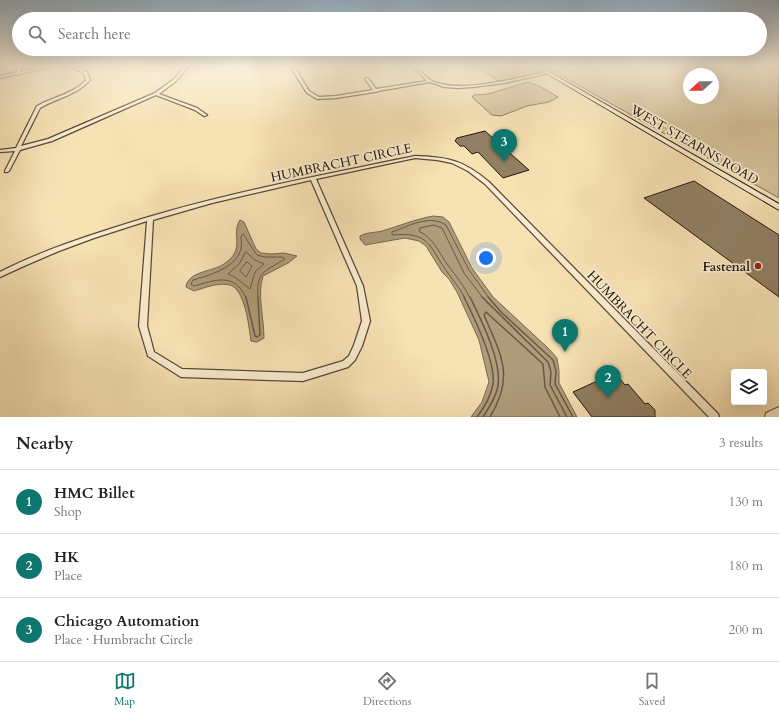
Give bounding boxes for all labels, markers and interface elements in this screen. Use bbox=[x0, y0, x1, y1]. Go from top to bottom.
search box bbox=[12, 12, 767, 56]
icon: search bbox=[26, 23, 48, 45]
text: Search here bbox=[58, 24, 131, 44]
north arrow bbox=[683, 68, 719, 104]
street label: WEST STEARNS ROAD bbox=[626, 100, 762, 189]
pin: 3 bbox=[491, 129, 517, 162]
street label: HUMBRACHT CIRCLE bbox=[269, 139, 413, 187]
your location bbox=[476, 248, 496, 268]
place label: Fastenal bbox=[703, 258, 750, 276]
marker: Fastenal bbox=[753, 261, 763, 271]
street label: HUMBRACHT CIRCLE bbox=[583, 267, 696, 383]
pin: 1 bbox=[552, 319, 578, 352]
pin: 2 bbox=[595, 365, 621, 398]
map controls bbox=[731, 369, 767, 405]
button: layers bbox=[731, 369, 767, 405]
text: Nearby bbox=[16, 432, 73, 455]
text: 3 results bbox=[719, 434, 763, 452]
text: HMC Billet bbox=[54, 483, 135, 503]
text: 1 bbox=[26, 493, 32, 511]
text: 130 m bbox=[729, 493, 763, 511]
text: Shop bbox=[54, 503, 82, 521]
text: HK bbox=[54, 547, 79, 567]
text: 2 bbox=[26, 557, 32, 575]
text: 180 m bbox=[729, 557, 763, 575]
text: Place bbox=[54, 567, 82, 585]
text: Chicago Automation bbox=[54, 611, 199, 631]
text: 3 bbox=[26, 621, 32, 639]
text: 200 m bbox=[729, 621, 763, 639]
text: Place · Humbracht Circle bbox=[54, 631, 193, 649]
tab: Map bbox=[114, 670, 136, 709]
tab: Directions bbox=[363, 670, 411, 709]
tab: Saved bbox=[639, 670, 665, 709]

